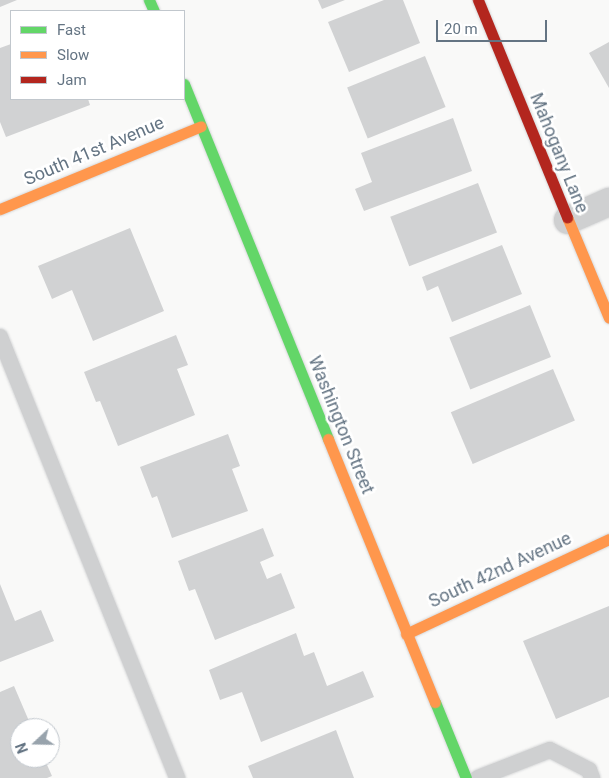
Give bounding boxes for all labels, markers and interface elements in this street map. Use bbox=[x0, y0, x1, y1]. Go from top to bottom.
legend bbox=[10, 10, 185, 100]
scale bar bbox=[439, 10, 550, 42]
text: 20 m bbox=[444, 20, 478, 38]
text: Fast bbox=[57, 21, 86, 39]
text: Slow bbox=[57, 46, 89, 64]
text: Jam bbox=[57, 71, 87, 89]
street label: Mahogany Lane bbox=[525, 90, 593, 216]
street label: South 41st Avenue bbox=[21, 112, 167, 190]
street label: Washington Street bbox=[303, 353, 379, 497]
street label: South 42nd Avenue bbox=[425, 528, 575, 612]
north arrow bbox=[10, 718, 60, 768]
text: N bbox=[13, 741, 31, 756]

